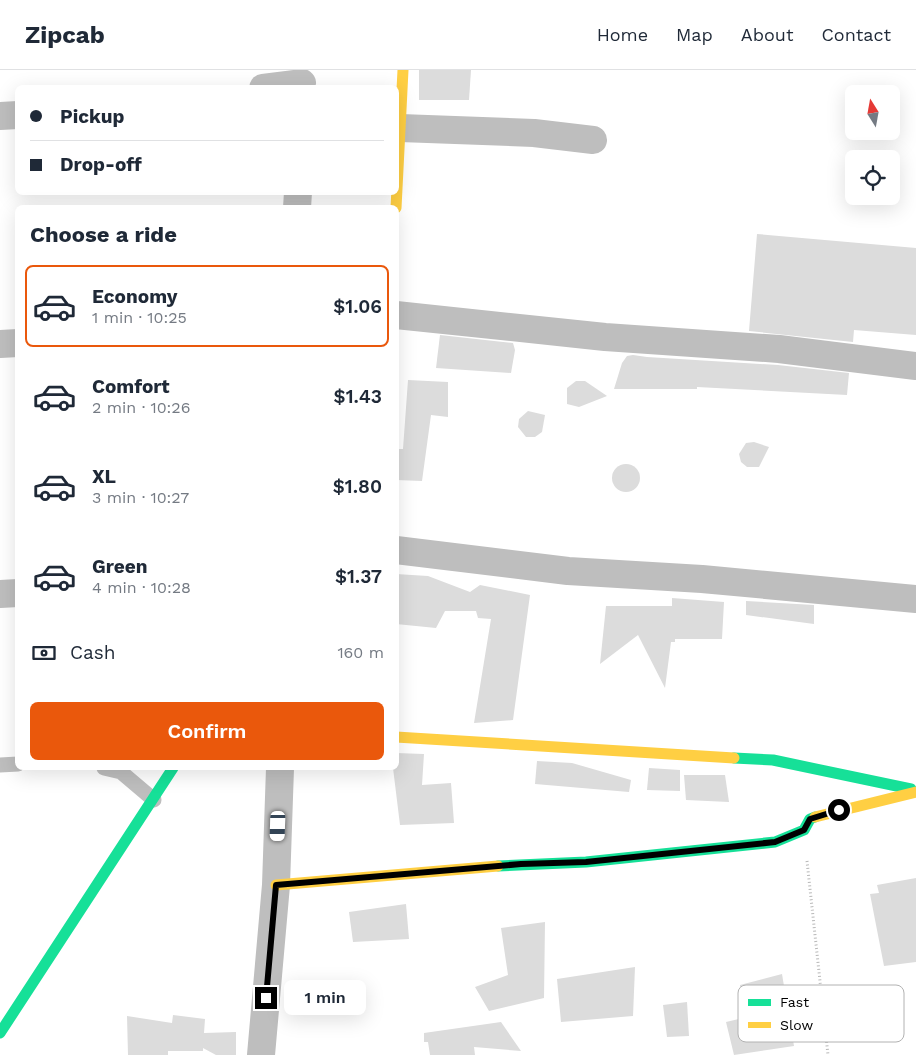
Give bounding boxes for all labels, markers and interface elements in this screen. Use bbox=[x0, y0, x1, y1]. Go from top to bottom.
text: Zipcab bbox=[25, 21, 105, 49]
text: Home bbox=[597, 24, 648, 45]
text: Map bbox=[676, 24, 713, 45]
text: About bbox=[741, 24, 793, 45]
text: Contact bbox=[821, 24, 891, 45]
north arrow bbox=[845, 85, 900, 140]
map controls bbox=[845, 85, 900, 205]
text: Pickup bbox=[60, 105, 124, 128]
button: locate bbox=[845, 150, 900, 205]
text: Drop-off bbox=[60, 153, 142, 176]
text: Choose a ride bbox=[30, 222, 177, 247]
icon: car bbox=[32, 284, 77, 329]
text: Economy bbox=[92, 285, 177, 308]
text: $1.06 bbox=[333, 295, 382, 318]
text: 1 min · 10:25 bbox=[92, 308, 187, 327]
icon: car bbox=[32, 374, 77, 419]
text: Comfort bbox=[92, 375, 170, 398]
text: $1.43 bbox=[334, 385, 382, 408]
text: 2 min · 10:26 bbox=[92, 398, 190, 417]
icon: car bbox=[32, 464, 77, 509]
text: XL bbox=[92, 465, 116, 488]
text: $1.80 bbox=[333, 475, 382, 498]
text: 3 min · 10:27 bbox=[92, 488, 189, 507]
icon: car bbox=[32, 554, 77, 599]
text: Green bbox=[92, 555, 148, 578]
text: $1.37 bbox=[335, 565, 382, 588]
text: 4 min · 10:28 bbox=[92, 578, 191, 597]
icon: cash bbox=[30, 639, 58, 667]
text: Cash bbox=[70, 641, 116, 664]
text: 160 m bbox=[337, 643, 384, 662]
button: Confirm bbox=[30, 702, 384, 760]
route start bbox=[828, 799, 850, 821]
car bbox=[269, 811, 286, 841]
callout: 1 min bbox=[284, 980, 366, 1016]
legend bbox=[738, 985, 904, 1042]
route end bbox=[255, 987, 277, 1009]
text: 1 min bbox=[304, 988, 346, 1007]
text: Fast bbox=[780, 994, 809, 1010]
text: Slow bbox=[780, 1017, 813, 1033]

